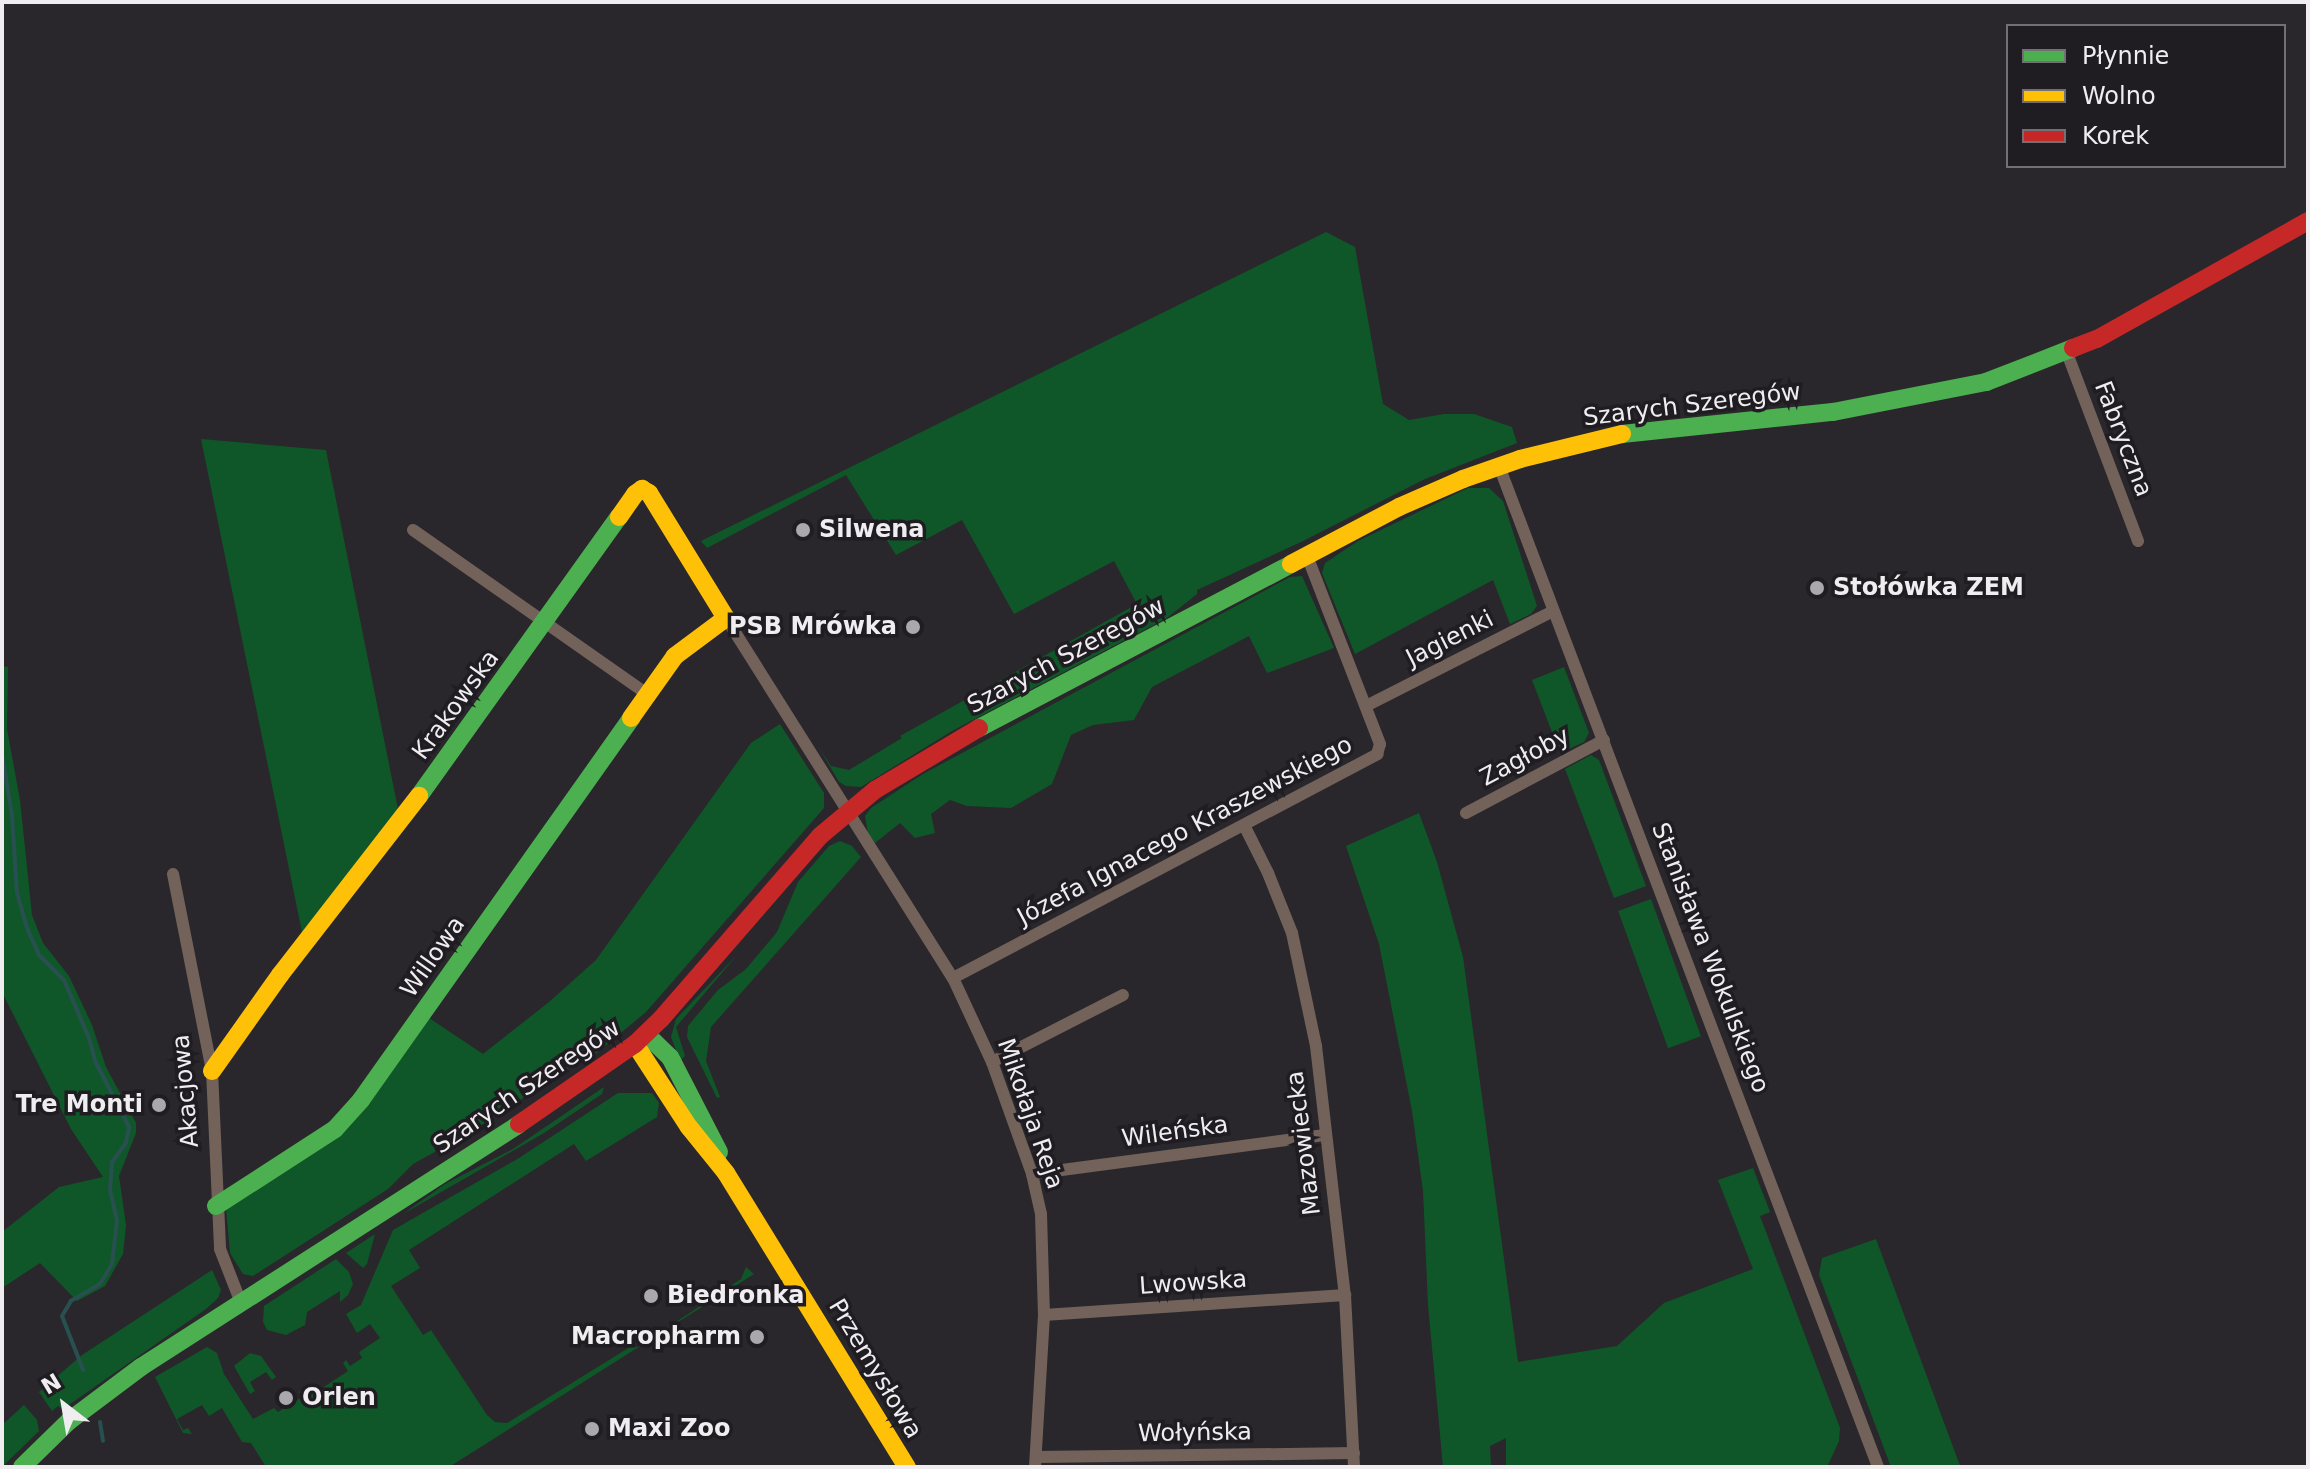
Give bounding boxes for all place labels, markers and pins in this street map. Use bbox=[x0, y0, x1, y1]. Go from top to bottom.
place label: Silwena bbox=[819, 516, 924, 544]
marker: Silwena bbox=[794, 521, 812, 539]
place label: Stołówka ZEM bbox=[1833, 574, 2024, 602]
marker: Stołówka ZEM bbox=[1808, 579, 1826, 597]
place label: PSB Mrówka bbox=[729, 613, 897, 641]
marker: PSB Mrówka bbox=[904, 618, 922, 636]
place label: Tre Monti bbox=[16, 1091, 143, 1119]
marker: Tre Monti bbox=[150, 1096, 168, 1114]
place label: Biedronka bbox=[667, 1282, 805, 1310]
marker: Biedronka bbox=[642, 1287, 660, 1305]
place label: Macropharm bbox=[571, 1323, 741, 1351]
marker: Macropharm bbox=[748, 1328, 766, 1346]
place label: Orlen bbox=[302, 1384, 376, 1412]
marker: Orlen bbox=[277, 1389, 295, 1407]
place label: Maxi Zoo bbox=[608, 1415, 731, 1443]
marker: Maxi Zoo bbox=[583, 1420, 601, 1438]

